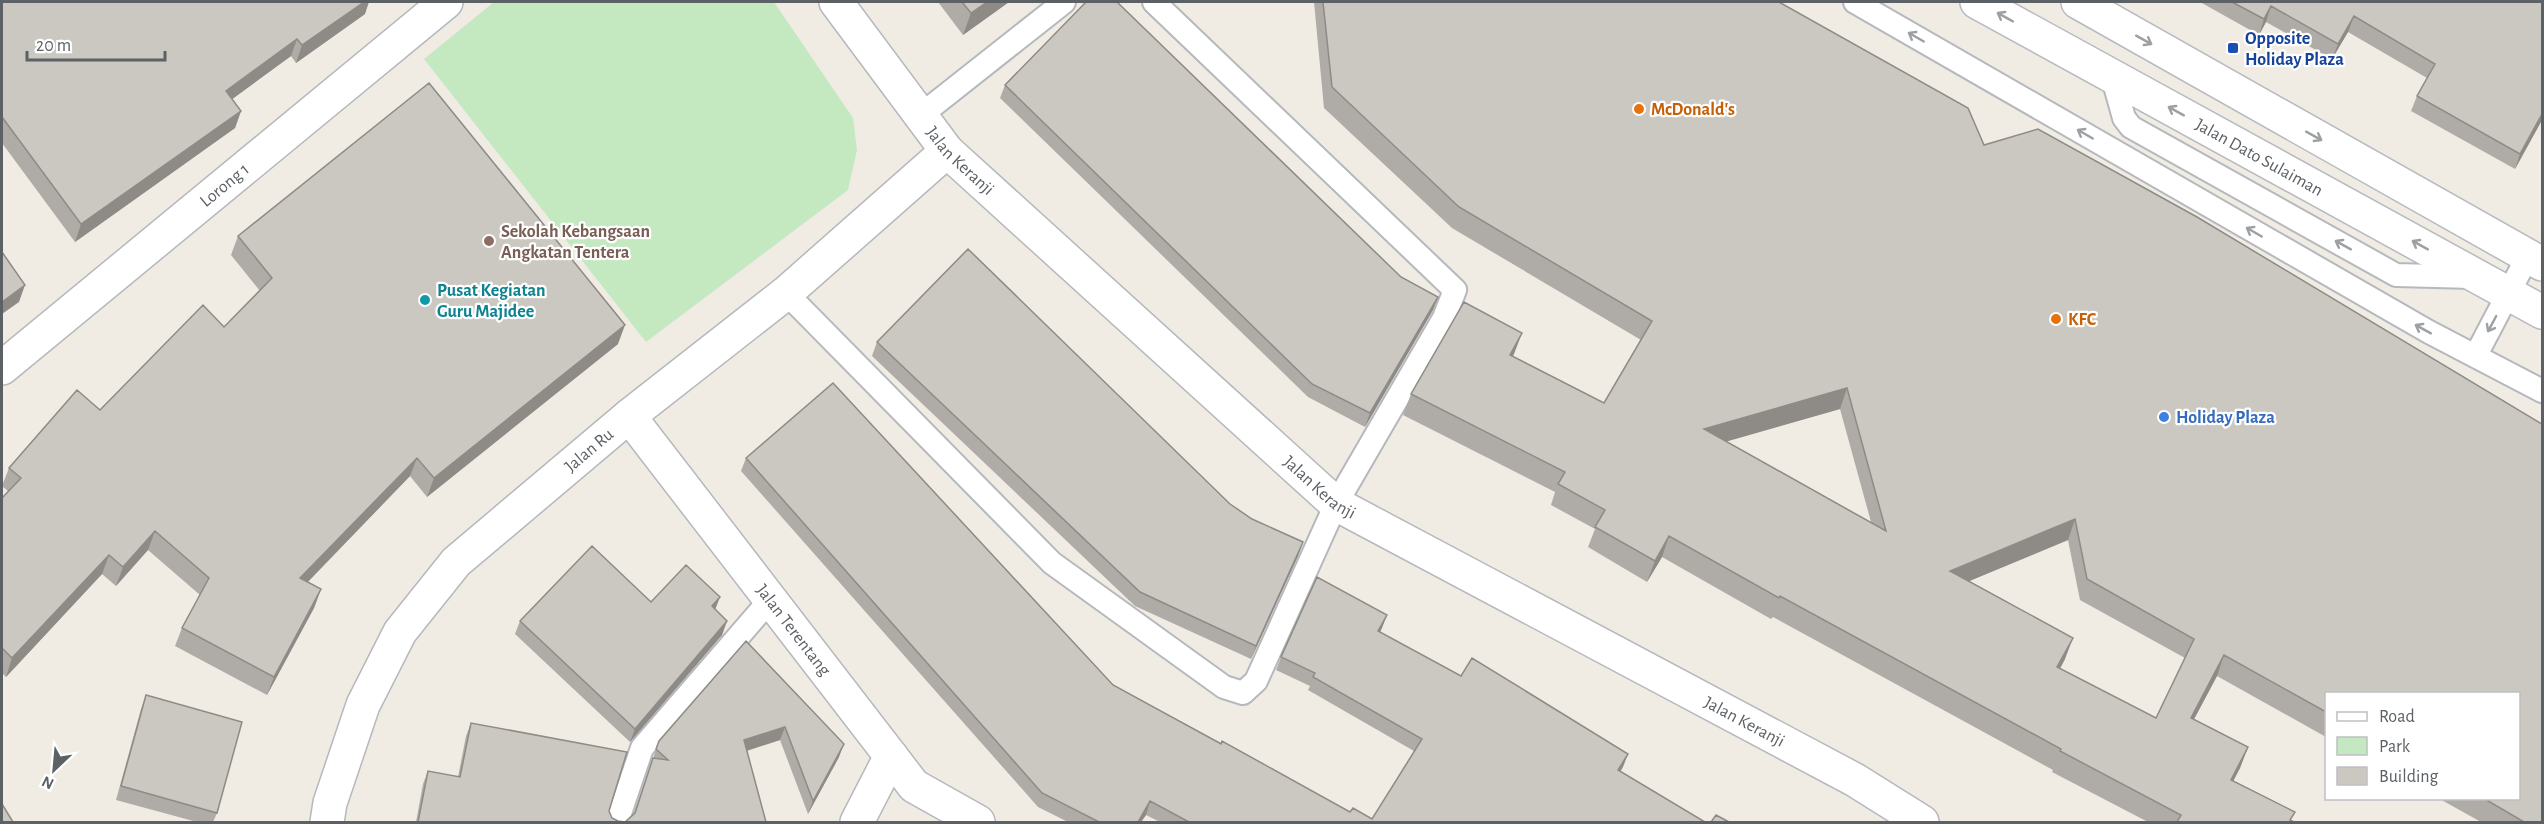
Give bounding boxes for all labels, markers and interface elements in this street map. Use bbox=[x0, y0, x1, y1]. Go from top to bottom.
one-way arrow bbox=[1997, 10, 2014, 22]
scale bar bbox=[27, 24, 165, 62]
place label: Opposite Holiday Plaza bbox=[2245, 30, 2344, 69]
one-way arrow bbox=[1908, 31, 1926, 42]
one-way arrow bbox=[2135, 35, 2153, 46]
text: 20 m bbox=[36, 37, 71, 55]
marker: Opposite Holiday Plaza bbox=[2226, 41, 2240, 55]
place label: McDonald's bbox=[1651, 101, 1735, 119]
marker: McDonald's bbox=[1632, 102, 1646, 116]
one-way arrow bbox=[2168, 104, 2185, 116]
street label: Jalan Dato Sulaiman bbox=[2192, 116, 2326, 200]
street label: Jalan Keranji bbox=[922, 124, 997, 199]
one-way arrow bbox=[2077, 128, 2094, 140]
one-way arrow bbox=[2305, 130, 2322, 142]
street label: Lorong 1 bbox=[197, 160, 253, 211]
place label: Sekolah Kebangsaan Angkatan Tentera bbox=[501, 223, 650, 262]
one-way arrow bbox=[2246, 225, 2263, 237]
marker: Sekolah Kebangsaan Angkatan Tentera bbox=[482, 234, 496, 248]
one-way arrow bbox=[2334, 239, 2352, 250]
one-way arrow bbox=[2412, 239, 2429, 251]
place label: Pusat Kegiatan Guru Majidee bbox=[437, 282, 546, 321]
marker: Pusat Kegiatan Guru Majidee bbox=[418, 293, 432, 307]
place label: KFC bbox=[2068, 311, 2097, 329]
marker: KFC bbox=[2049, 312, 2063, 326]
one-way arrow bbox=[2486, 315, 2498, 332]
one-way arrow bbox=[2415, 323, 2433, 334]
place label: Holiday Plaza bbox=[2176, 409, 2275, 427]
marker: Holiday Plaza bbox=[2157, 410, 2171, 424]
street label: Jalan Ru bbox=[562, 425, 617, 476]
street label: Jalan Keranji bbox=[1279, 453, 1358, 523]
street label: Jalan Terentang bbox=[752, 582, 834, 680]
legend bbox=[2325, 692, 2520, 800]
street label: Jalan Keranji bbox=[1701, 694, 1787, 751]
text: Road bbox=[2379, 708, 2415, 726]
text: Park bbox=[2379, 738, 2411, 756]
north arrow bbox=[24, 740, 84, 800]
text: Building bbox=[2379, 768, 2439, 786]
text: N bbox=[39, 773, 56, 792]

